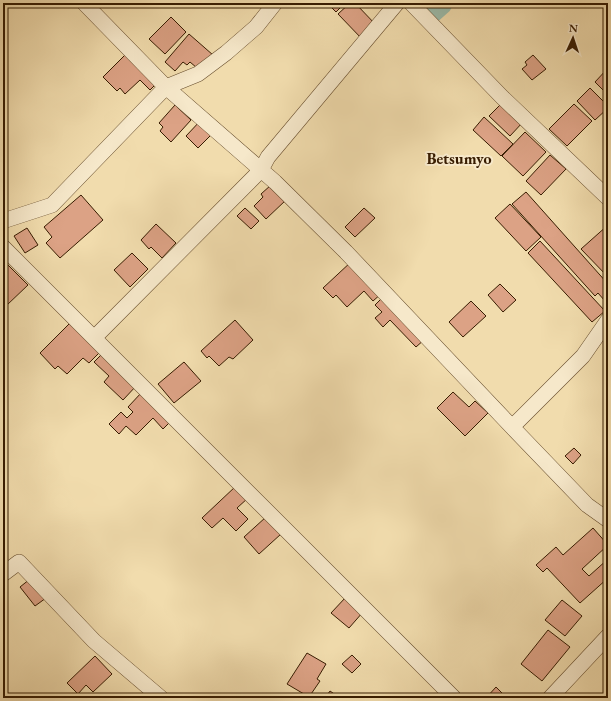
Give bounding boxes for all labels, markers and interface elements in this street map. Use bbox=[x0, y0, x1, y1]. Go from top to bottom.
north arrow bbox=[553, 18, 593, 58]
text: N bbox=[569, 21, 578, 35]
district label: Betsumyo bbox=[426, 148, 492, 169]

